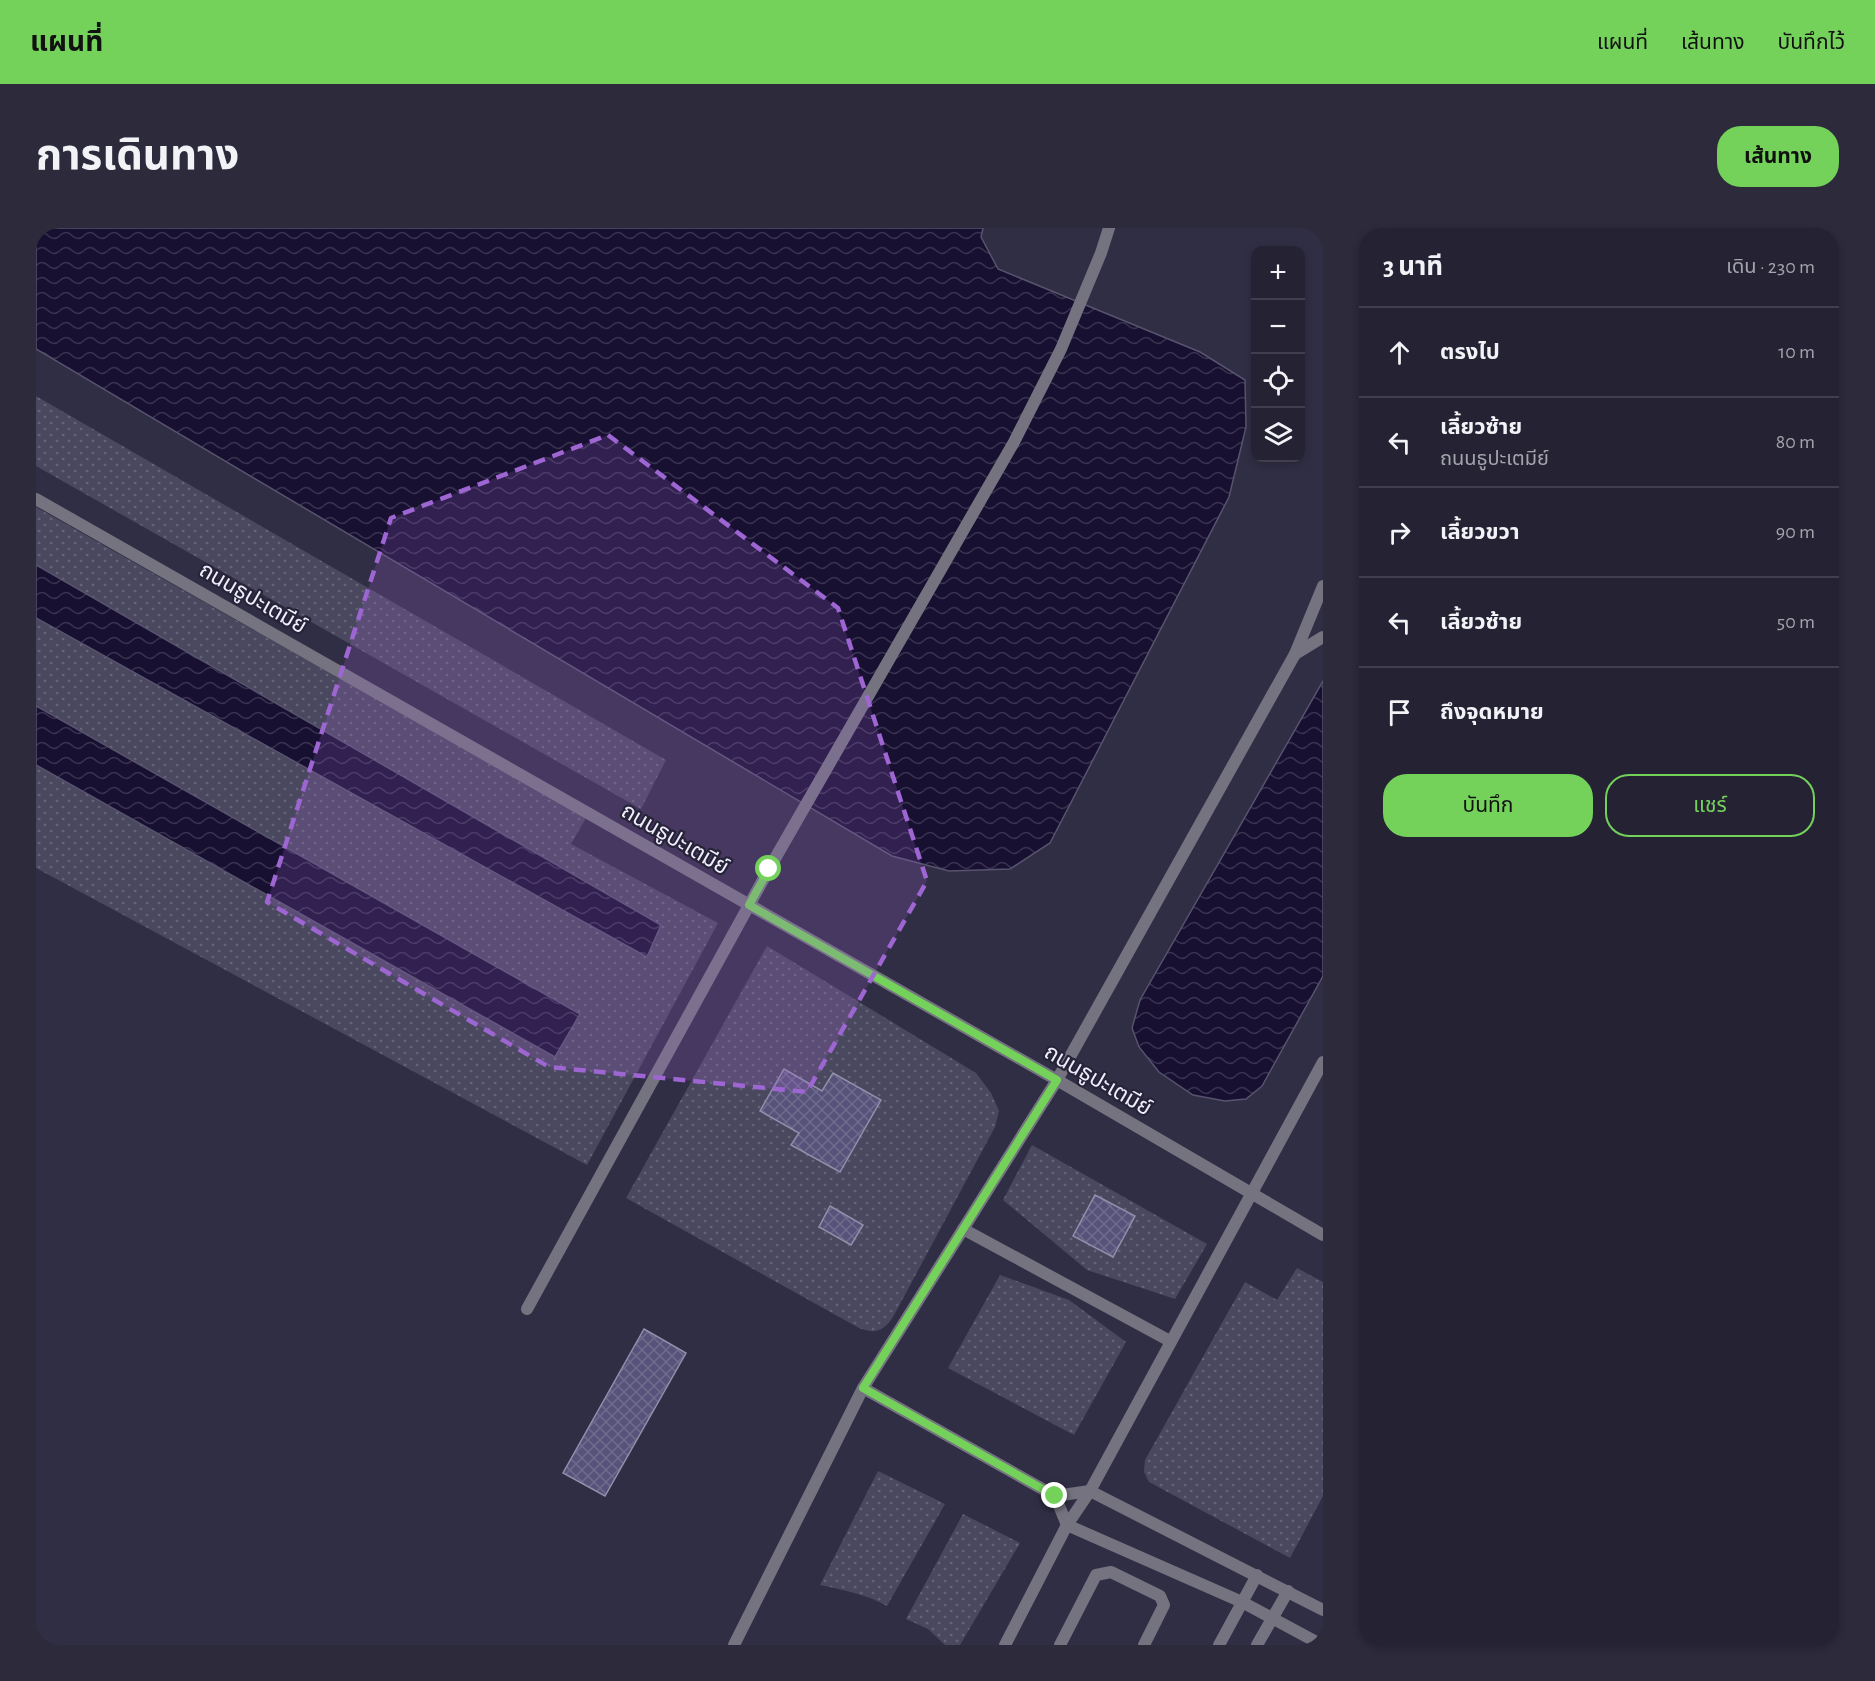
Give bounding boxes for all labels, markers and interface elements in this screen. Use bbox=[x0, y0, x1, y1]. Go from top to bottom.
text: แผนที่ bbox=[30, 29, 103, 57]
text: แผนที่ bbox=[1597, 32, 1648, 53]
text: เส้นทาง bbox=[1681, 32, 1745, 53]
text: บันทึกไว้ bbox=[1778, 32, 1845, 53]
button: เส้นทาง bbox=[1717, 126, 1839, 187]
text: การเดินทาง bbox=[36, 135, 239, 177]
map controls bbox=[1251, 246, 1305, 462]
button: + bbox=[1251, 246, 1305, 300]
text: 3 นาที bbox=[1383, 254, 1443, 280]
text: เดิน · 230 m bbox=[1726, 257, 1815, 277]
button: − bbox=[1251, 300, 1305, 354]
icon: ahead bbox=[1383, 336, 1416, 369]
text: ตรงไป bbox=[1440, 341, 1500, 363]
text: 10 m bbox=[1778, 342, 1815, 362]
button: locate bbox=[1251, 354, 1305, 408]
button: layers bbox=[1251, 408, 1305, 462]
text: เลี้ยวซ้าย bbox=[1440, 416, 1522, 438]
icon: left bbox=[1383, 426, 1416, 459]
text: 80 m bbox=[1776, 432, 1815, 452]
text: ถนนธูปะเตมีย์ bbox=[1440, 449, 1549, 469]
icon: right bbox=[1383, 516, 1416, 549]
text: เลี้ยวขวา bbox=[1440, 521, 1520, 543]
text: 90 m bbox=[1776, 522, 1815, 542]
street label: ถนนธูปะเตมีย์ bbox=[195, 559, 311, 639]
icon: left bbox=[1383, 606, 1416, 639]
text: เลี้ยวซ้าย bbox=[1440, 611, 1522, 633]
text: 50 m bbox=[1777, 612, 1815, 632]
icon: arrive bbox=[1383, 696, 1416, 729]
text: ถึงจุดหมาย bbox=[1440, 701, 1544, 723]
button: บันทึก bbox=[1383, 774, 1593, 837]
button: แชร์ bbox=[1605, 774, 1815, 837]
street label: ถนนธูปะเตมีย์ bbox=[617, 800, 733, 880]
route start bbox=[755, 855, 781, 881]
street label: ถนนธูปะเตมีย์ bbox=[1040, 1041, 1156, 1121]
route end bbox=[1041, 1482, 1067, 1508]

